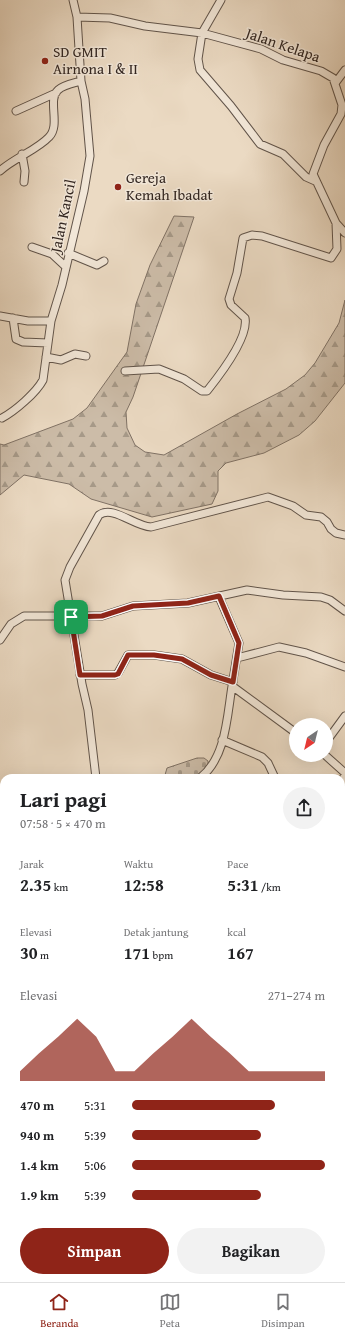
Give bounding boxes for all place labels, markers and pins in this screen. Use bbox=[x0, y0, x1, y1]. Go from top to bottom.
place label: SD GMIT Airnona I & II bbox=[53, 41, 138, 79]
marker: SD GMIT Airnona I & II bbox=[40, 56, 50, 66]
place label: Gereja Kemah Ibadat bbox=[126, 167, 214, 205]
marker: Gereja Kemah Ibadat bbox=[113, 182, 123, 192]
pin bbox=[54, 600, 88, 634]

